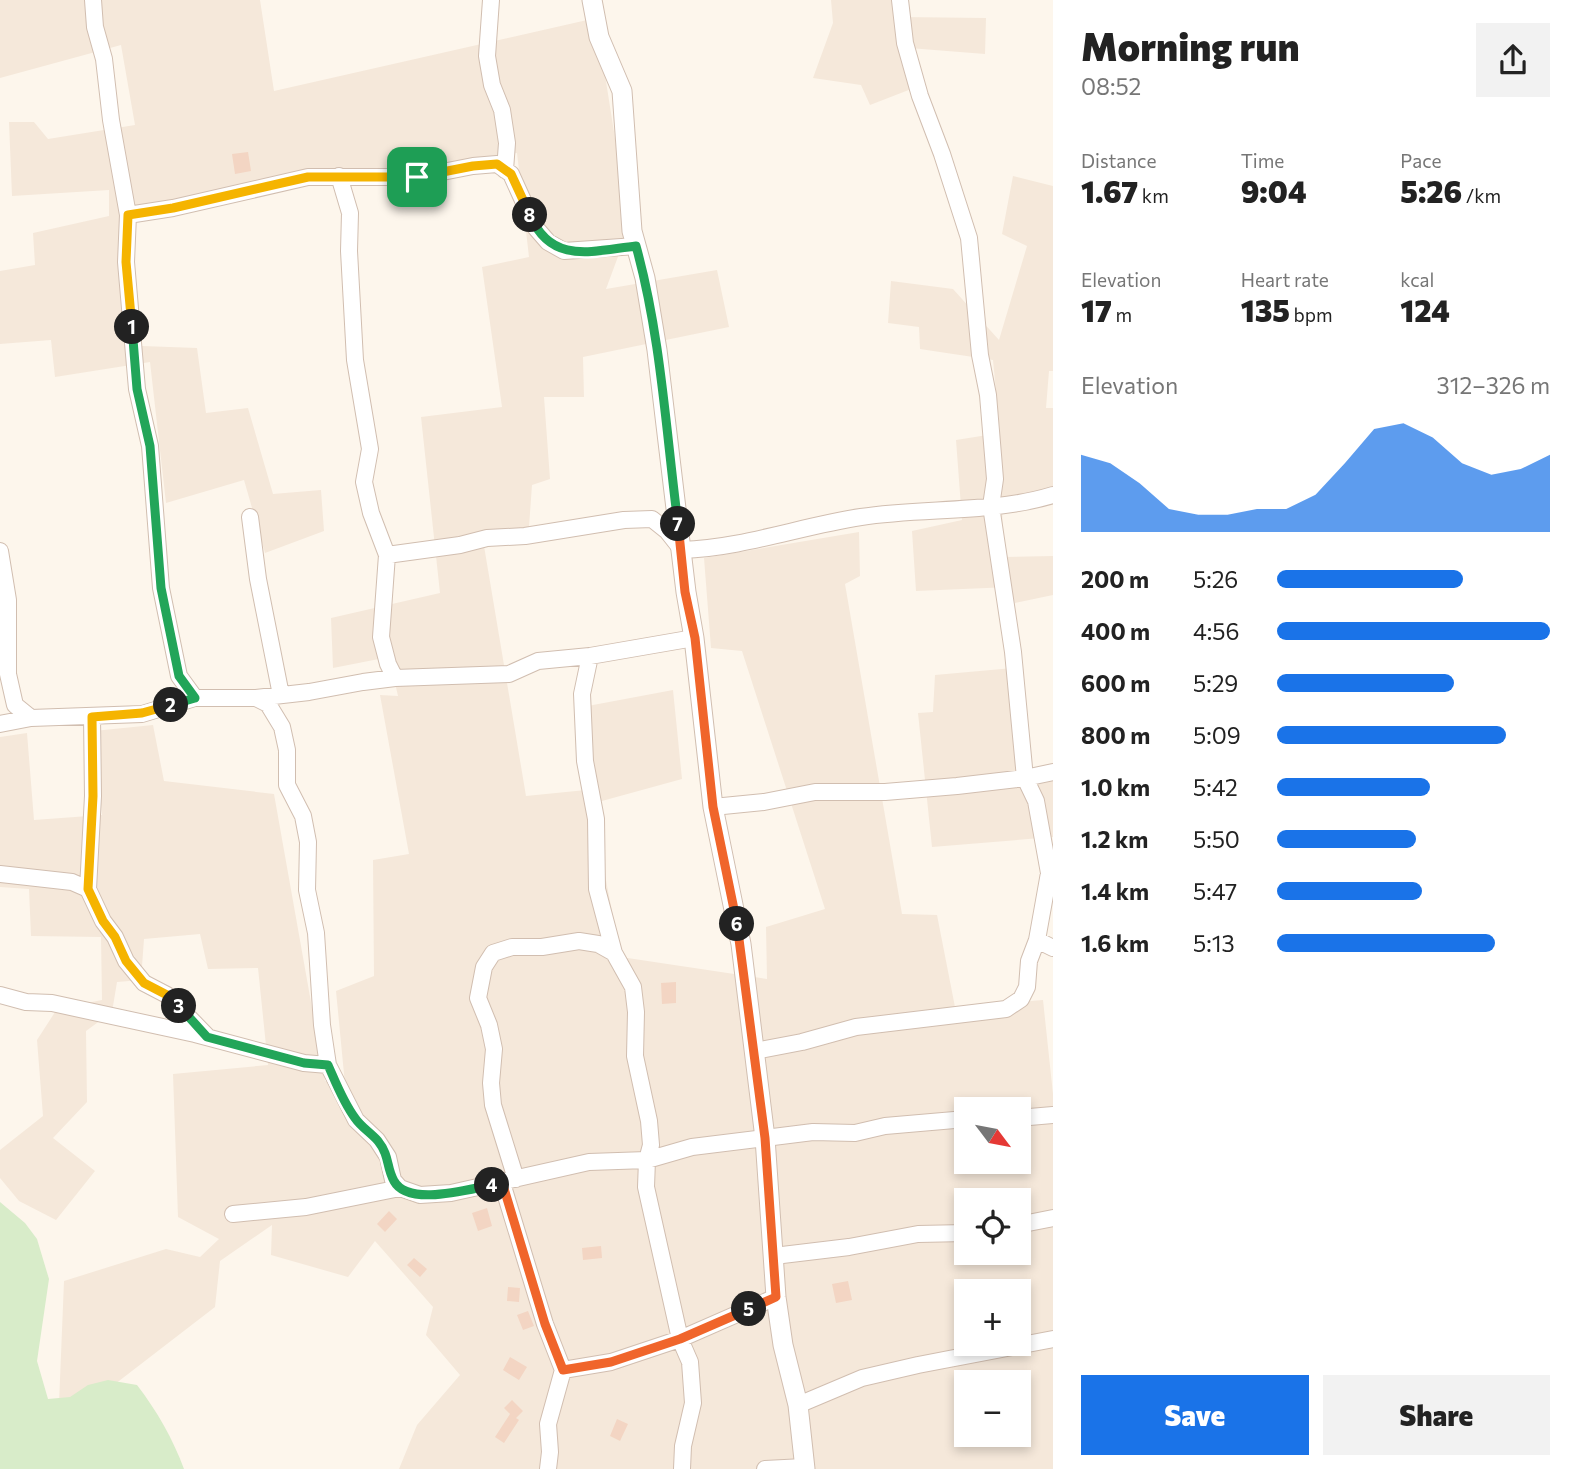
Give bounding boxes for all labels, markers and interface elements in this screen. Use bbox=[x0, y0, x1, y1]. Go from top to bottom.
text: Morning run bbox=[1081, 22, 1300, 69]
button: share bbox=[1476, 23, 1550, 97]
text: 08:52 bbox=[1081, 72, 1141, 100]
pin bbox=[387, 147, 447, 207]
text: Distance bbox=[1081, 149, 1157, 172]
text: Time bbox=[1241, 149, 1284, 172]
text: Pace bbox=[1400, 149, 1442, 172]
icon: arrive bbox=[398, 158, 436, 196]
text: 1.67 bbox=[1081, 172, 1138, 209]
text: 9:04 bbox=[1241, 172, 1307, 209]
text: 5:26 bbox=[1400, 172, 1462, 209]
text: km bbox=[1138, 184, 1169, 207]
text: /km bbox=[1462, 184, 1501, 207]
pin: 8 bbox=[512, 198, 548, 232]
text: 8 bbox=[524, 203, 535, 226]
text: Elevation bbox=[1081, 268, 1161, 291]
text: Heart rate bbox=[1241, 268, 1329, 291]
text: kcal bbox=[1400, 268, 1434, 291]
text: 17 bbox=[1081, 291, 1112, 328]
text: 135 bbox=[1241, 291, 1290, 328]
text: 124 bbox=[1400, 291, 1450, 328]
text: m bbox=[1112, 303, 1132, 326]
text: bpm bbox=[1290, 303, 1333, 326]
pin: 1 bbox=[114, 310, 150, 344]
text: 1 bbox=[127, 315, 136, 338]
text: Elevation bbox=[1081, 371, 1178, 399]
text: 312–326 m bbox=[1437, 371, 1550, 399]
pin: 7 bbox=[660, 506, 696, 542]
text: 7 bbox=[672, 512, 683, 535]
text: 200 m bbox=[1081, 565, 1149, 593]
text: 5:26 bbox=[1193, 565, 1238, 593]
text: 400 m bbox=[1081, 617, 1150, 645]
text: 4:56 bbox=[1193, 617, 1239, 645]
text: 600 m bbox=[1081, 669, 1150, 697]
text: 5:29 bbox=[1193, 669, 1238, 697]
pin: 2 bbox=[154, 688, 188, 722]
text: 2 bbox=[165, 693, 176, 716]
text: 800 m bbox=[1081, 721, 1150, 749]
text: 5:09 bbox=[1193, 721, 1241, 749]
text: 1.0 km bbox=[1081, 773, 1150, 801]
text: 5:42 bbox=[1193, 773, 1238, 801]
text: 1.2 km bbox=[1081, 825, 1148, 853]
text: 5:50 bbox=[1193, 825, 1240, 853]
text: 1.4 km bbox=[1081, 877, 1149, 905]
text: 5:47 bbox=[1193, 877, 1237, 905]
pin: 6 bbox=[720, 906, 754, 942]
text: 6 bbox=[731, 912, 742, 935]
text: 1.6 km bbox=[1081, 929, 1149, 957]
text: 5:13 bbox=[1193, 929, 1235, 957]
pin: 3 bbox=[162, 988, 196, 1024]
text: 3 bbox=[173, 994, 184, 1017]
north arrow bbox=[954, 1097, 1031, 1174]
map controls bbox=[954, 1097, 1031, 1447]
pin: 4 bbox=[475, 1168, 510, 1202]
text: 4 bbox=[486, 1173, 497, 1196]
button: locate bbox=[954, 1188, 1031, 1265]
button: + bbox=[954, 1279, 1031, 1356]
pin: 5 bbox=[732, 1292, 766, 1326]
text: 5 bbox=[743, 1297, 754, 1320]
button: − bbox=[954, 1370, 1031, 1447]
button: Save bbox=[1081, 1375, 1309, 1455]
button: Share bbox=[1323, 1375, 1550, 1455]

